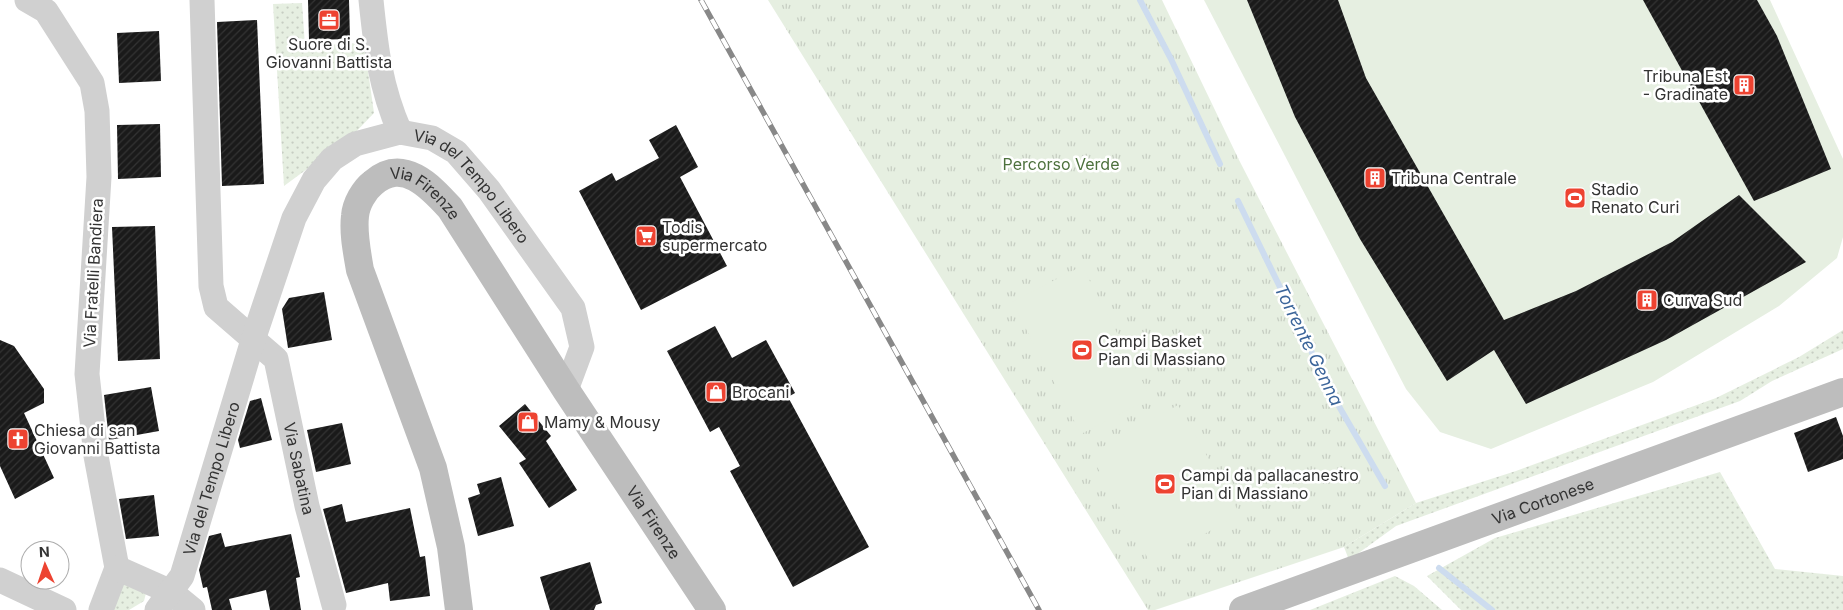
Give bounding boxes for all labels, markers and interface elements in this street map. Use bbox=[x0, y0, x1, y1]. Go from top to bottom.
office icon: Suore di S. Giovanni Battista bbox=[317, 8, 341, 32]
place label: Suore di S. Giovanni Battista bbox=[266, 34, 392, 72]
place label: Tribuna Est - Gradinate bbox=[1643, 66, 1728, 104]
building icon: Tribuna Est - Gradinate bbox=[1732, 73, 1756, 97]
street label: Via del Tempo Libero bbox=[412, 125, 534, 247]
park label: Percorso Verde bbox=[1003, 154, 1119, 174]
street label: Via Firenze bbox=[389, 162, 465, 223]
building icon: Tribuna Centrale bbox=[1363, 166, 1387, 190]
place label: Tribuna Centrale bbox=[1391, 168, 1517, 188]
place label: Stadio Renato Curi bbox=[1591, 179, 1679, 217]
sports icon: Stadio Renato Curi bbox=[1563, 186, 1587, 210]
street label: Via Fratelli Bandiera bbox=[79, 198, 107, 348]
place label: Todis supermercato bbox=[662, 217, 767, 255]
supermarket icon: Todis supermercato bbox=[634, 224, 658, 248]
water label: Torrente Genna bbox=[1270, 281, 1348, 409]
building icon: Curva Sud bbox=[1635, 288, 1659, 312]
place label: Curva Sud bbox=[1663, 290, 1742, 310]
place label: Campi Basket Pian di Massiano bbox=[1098, 331, 1225, 369]
sports icon: Campi Basket Pian di Massiano bbox=[1070, 338, 1094, 362]
shop icon: Brocani bbox=[704, 380, 728, 404]
place label: Brocani bbox=[732, 382, 789, 402]
street label: Via del Tempo Libero bbox=[179, 399, 244, 558]
shop icon: Mamy & Mousy bbox=[516, 410, 540, 434]
place label: Mamy & Mousy bbox=[544, 412, 660, 432]
place label: Chiesa di san Giovanni Battista bbox=[34, 420, 160, 458]
street label: Via Sabatina bbox=[280, 420, 319, 517]
church icon: Chiesa di san Giovanni Battista bbox=[6, 427, 30, 451]
place label: Campi da pallacanestro Pian di Massiano bbox=[1181, 465, 1359, 503]
sports icon: Campi da pallacanestro Pian di Massiano bbox=[1153, 472, 1177, 496]
street label: Via Cortonese bbox=[1489, 473, 1597, 529]
street label: Via Firenze bbox=[622, 482, 685, 563]
north arrow bbox=[20, 540, 70, 590]
text: N bbox=[39, 543, 50, 560]

